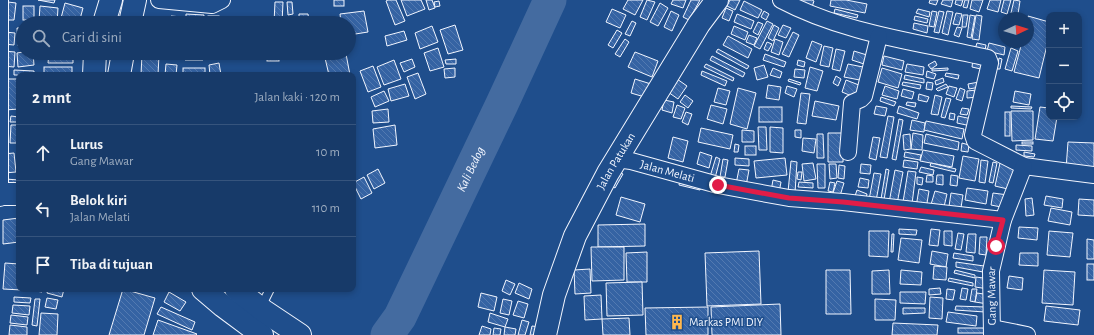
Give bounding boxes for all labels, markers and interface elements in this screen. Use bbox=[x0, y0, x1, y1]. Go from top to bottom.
north arrow bbox=[998, 12, 1034, 48]
map controls bbox=[1046, 12, 1082, 120]
button: + bbox=[1046, 12, 1082, 48]
search box bbox=[16, 16, 356, 60]
icon: search bbox=[30, 27, 52, 49]
text: Cari di sini bbox=[62, 30, 122, 45]
button: − bbox=[1046, 48, 1082, 84]
button: locate bbox=[1046, 84, 1082, 120]
text: 2 mnt bbox=[32, 89, 71, 106]
text: Jalan kaki · 120 m bbox=[254, 91, 340, 104]
street label: Jalan Patukan bbox=[594, 130, 637, 191]
text: Lurus bbox=[70, 137, 103, 152]
icon: ahead bbox=[32, 142, 54, 164]
water label: Kali Bedog bbox=[454, 144, 487, 194]
text: 10 m bbox=[316, 146, 340, 159]
text: Gang Mawar bbox=[70, 155, 133, 168]
street label: Jalan Melati bbox=[639, 158, 696, 184]
route end bbox=[709, 176, 727, 194]
text: Belok kiri bbox=[70, 193, 127, 208]
icon: left bbox=[32, 198, 54, 220]
text: 110 m bbox=[312, 202, 340, 215]
text: Jalan Melati bbox=[70, 211, 130, 224]
route start bbox=[987, 237, 1005, 255]
icon: arrive bbox=[32, 254, 54, 276]
text: Tiba di tujuan bbox=[70, 257, 153, 272]
street label: Gang Mawar bbox=[985, 265, 998, 325]
building icon: Markas PMI DIY bbox=[668, 313, 686, 331]
place label: Markas PMI DIY bbox=[689, 316, 764, 328]

